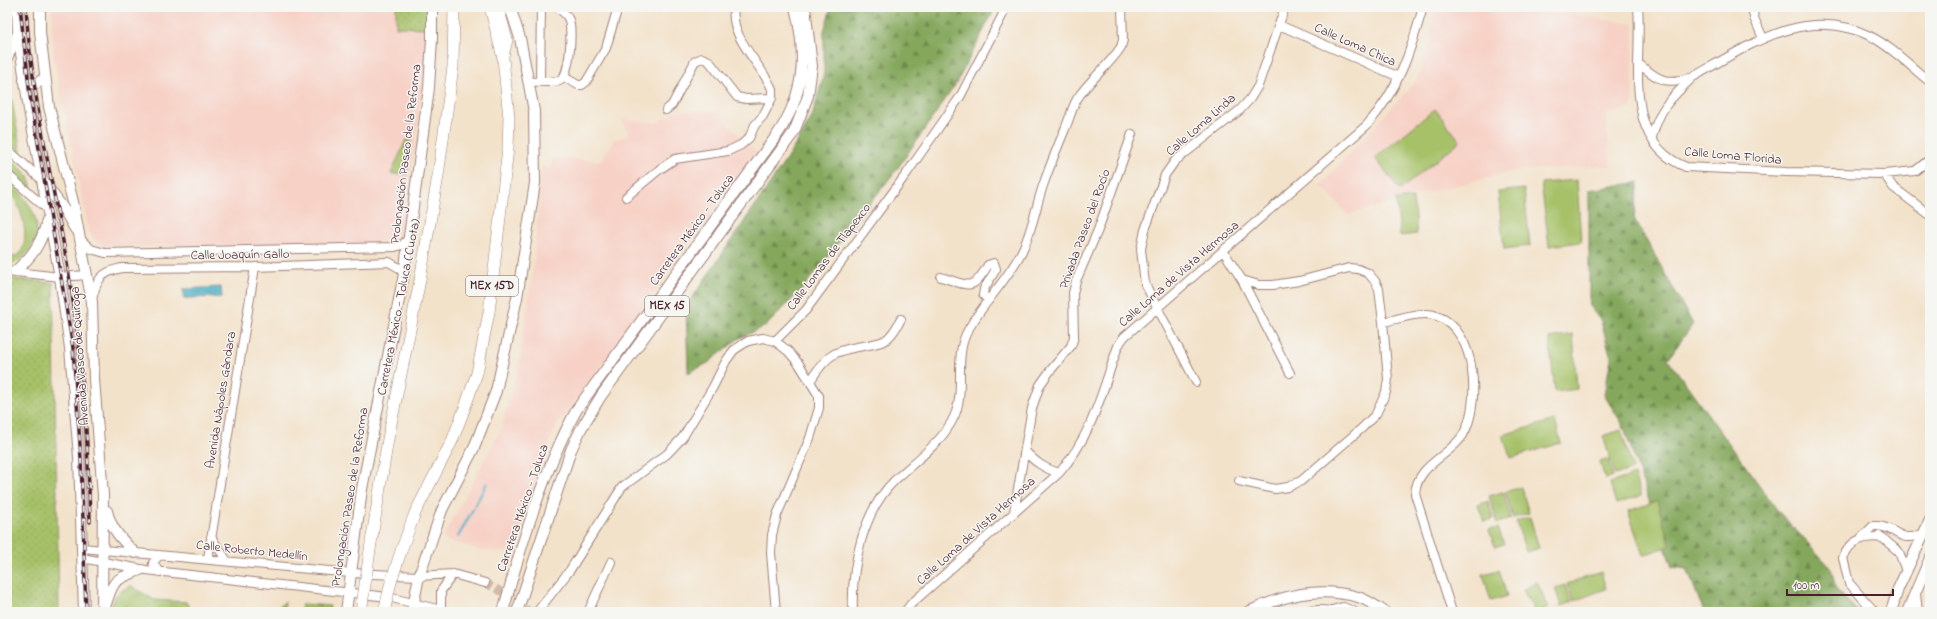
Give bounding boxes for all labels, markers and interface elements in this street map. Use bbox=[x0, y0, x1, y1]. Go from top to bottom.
street label: Calle Loma Chica bbox=[1311, 18, 1399, 72]
street label: Prolongación Paseo de la Reforma bbox=[386, 63, 427, 245]
street label: Calle Loma Linda bbox=[1162, 89, 1240, 161]
street label: Calle Loma Florida bbox=[1684, 142, 1782, 170]
street label: Privada Paseo del Rocío bbox=[1054, 166, 1116, 292]
street label: Carretera México - Toluca bbox=[645, 170, 739, 290]
street label: Calle Lomas de Tlapexco bbox=[782, 199, 876, 315]
street label: Calle Loma de Vista Hermosa bbox=[1115, 216, 1243, 332]
street label: Carretera México - Toluca (Cuota) bbox=[373, 217, 425, 397]
street label: Calle Joaquín Gallo bbox=[190, 245, 290, 265]
road number: MEX 15D bbox=[466, 276, 518, 296]
street label: Avenida Vasco de Quiroga bbox=[66, 286, 95, 426]
road number: MEX 15 bbox=[645, 296, 689, 316]
street label: Avenida Nápoles Gándara bbox=[201, 330, 241, 470]
street label: Prolongación Paseo de la Reforma bbox=[326, 406, 375, 588]
street label: Carretera México - Toluca bbox=[492, 442, 554, 574]
street label: Calle Loma de Vista Hermosa bbox=[912, 472, 1040, 590]
street label: Calle Roberto Medellín bbox=[195, 536, 309, 566]
scale bar bbox=[1787, 571, 1893, 597]
text: 100 m bbox=[1793, 577, 1820, 595]

